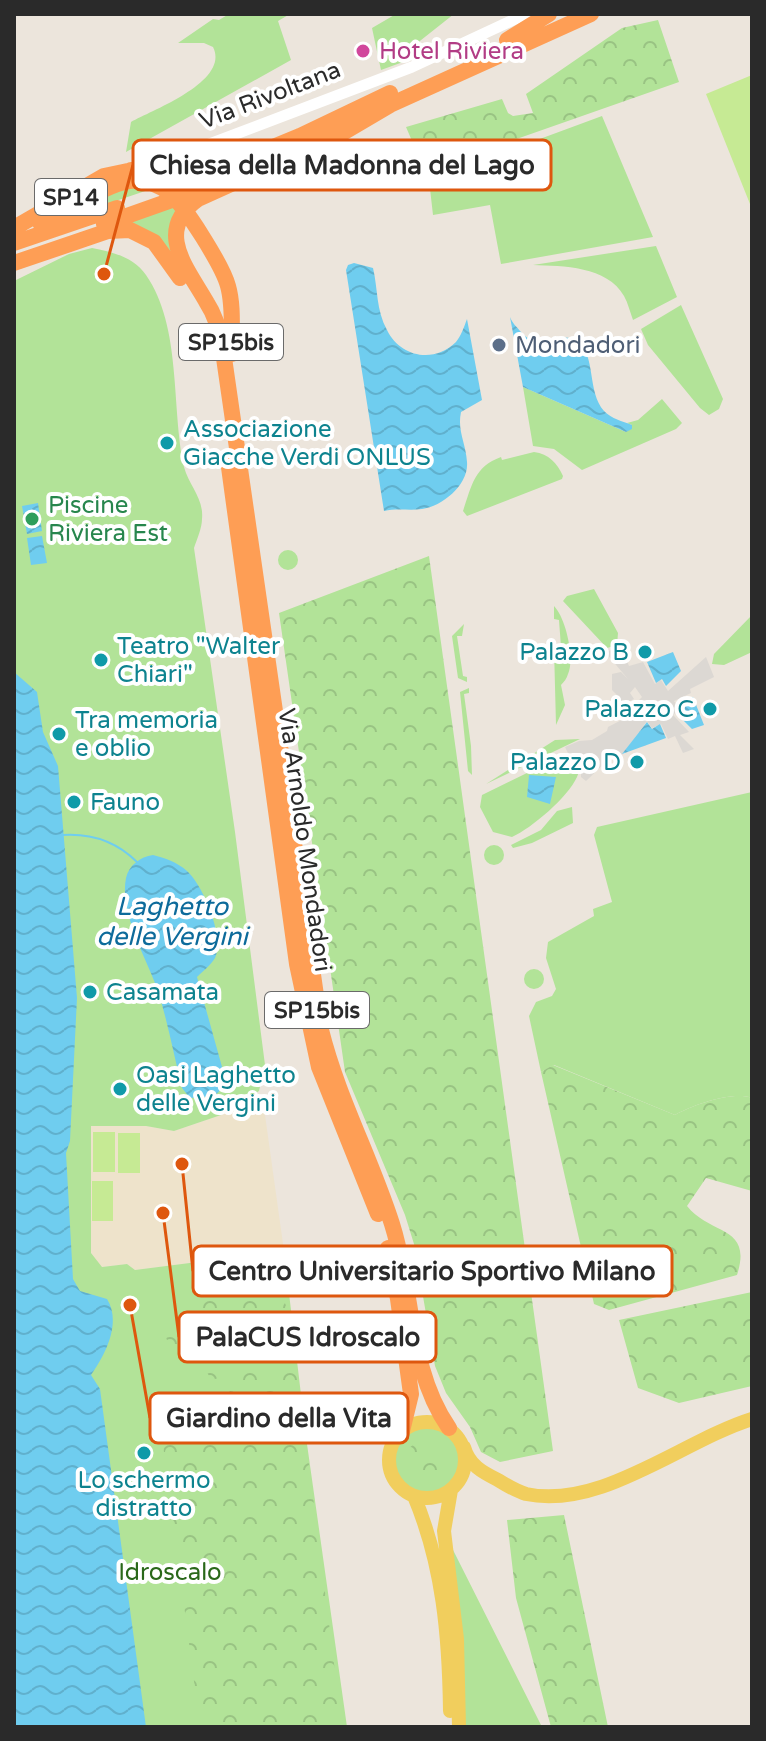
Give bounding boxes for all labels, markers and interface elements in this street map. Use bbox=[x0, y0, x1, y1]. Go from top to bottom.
place label: Hotel Riviera bbox=[379, 37, 524, 66]
marker: Hotel Riviera bbox=[354, 42, 372, 60]
street label: Via Rivoltana bbox=[195, 55, 345, 136]
callout: Chiesa della Madonna del Lago bbox=[133, 140, 551, 190]
text: Chiesa della Madonna del Lago bbox=[149, 150, 535, 181]
road number: SP14 bbox=[35, 179, 107, 215]
road number: SP15bis bbox=[179, 324, 283, 360]
place label: Mondadori bbox=[515, 331, 641, 360]
marker: Mondadori bbox=[490, 336, 508, 354]
place label: Associazione Giacche Verdi ONLUS bbox=[183, 415, 431, 472]
marker: Associazione Giacche Verdi ONLUS bbox=[158, 434, 176, 452]
place label: Piscine Riviera Est bbox=[48, 491, 168, 548]
marker: Piscine Riviera Est bbox=[23, 510, 41, 528]
place label: Teatro "Walter Chiari" bbox=[117, 632, 281, 689]
place label: Palazzo B bbox=[519, 638, 629, 667]
marker: Palazzo B bbox=[636, 643, 654, 661]
marker: Teatro "Walter Chiari" bbox=[92, 651, 110, 669]
place label: Palazzo C bbox=[584, 695, 694, 724]
marker: Palazzo C bbox=[701, 700, 719, 718]
place label: Tra memoria e oblio bbox=[75, 706, 218, 763]
street label: Via Arnoldo Mondadori bbox=[272, 706, 337, 974]
marker: Tra memoria e oblio bbox=[50, 725, 68, 743]
place label: Palazzo D bbox=[510, 748, 621, 777]
marker: Palazzo D bbox=[628, 753, 646, 771]
place label: Fauno bbox=[90, 788, 160, 817]
marker: Fauno bbox=[65, 793, 83, 811]
water label: Laghetto delle Vergini bbox=[96, 891, 251, 952]
place label: Casamata bbox=[106, 978, 219, 1007]
marker: Casamata bbox=[81, 983, 99, 1001]
road number: SP15bis bbox=[265, 992, 369, 1028]
place label: Oasi Laghetto delle Vergini bbox=[136, 1061, 296, 1118]
marker: Oasi Laghetto delle Vergini bbox=[111, 1080, 129, 1098]
callout: Centro Universitario Sportivo Milano bbox=[193, 1246, 672, 1296]
text: Centro Universitario Sportivo Milano bbox=[209, 1256, 656, 1287]
callout: PalaCUS Idroscalo bbox=[179, 1312, 436, 1362]
text: PalaCUS Idroscalo bbox=[196, 1322, 421, 1353]
callout: Giardino della Vita bbox=[150, 1393, 408, 1443]
text: Giardino della Vita bbox=[166, 1403, 392, 1434]
marker: Lo schermo distratto bbox=[135, 1444, 153, 1462]
place label: Lo schermo distratto bbox=[78, 1466, 210, 1523]
park label: Idroscalo bbox=[118, 1558, 222, 1587]

